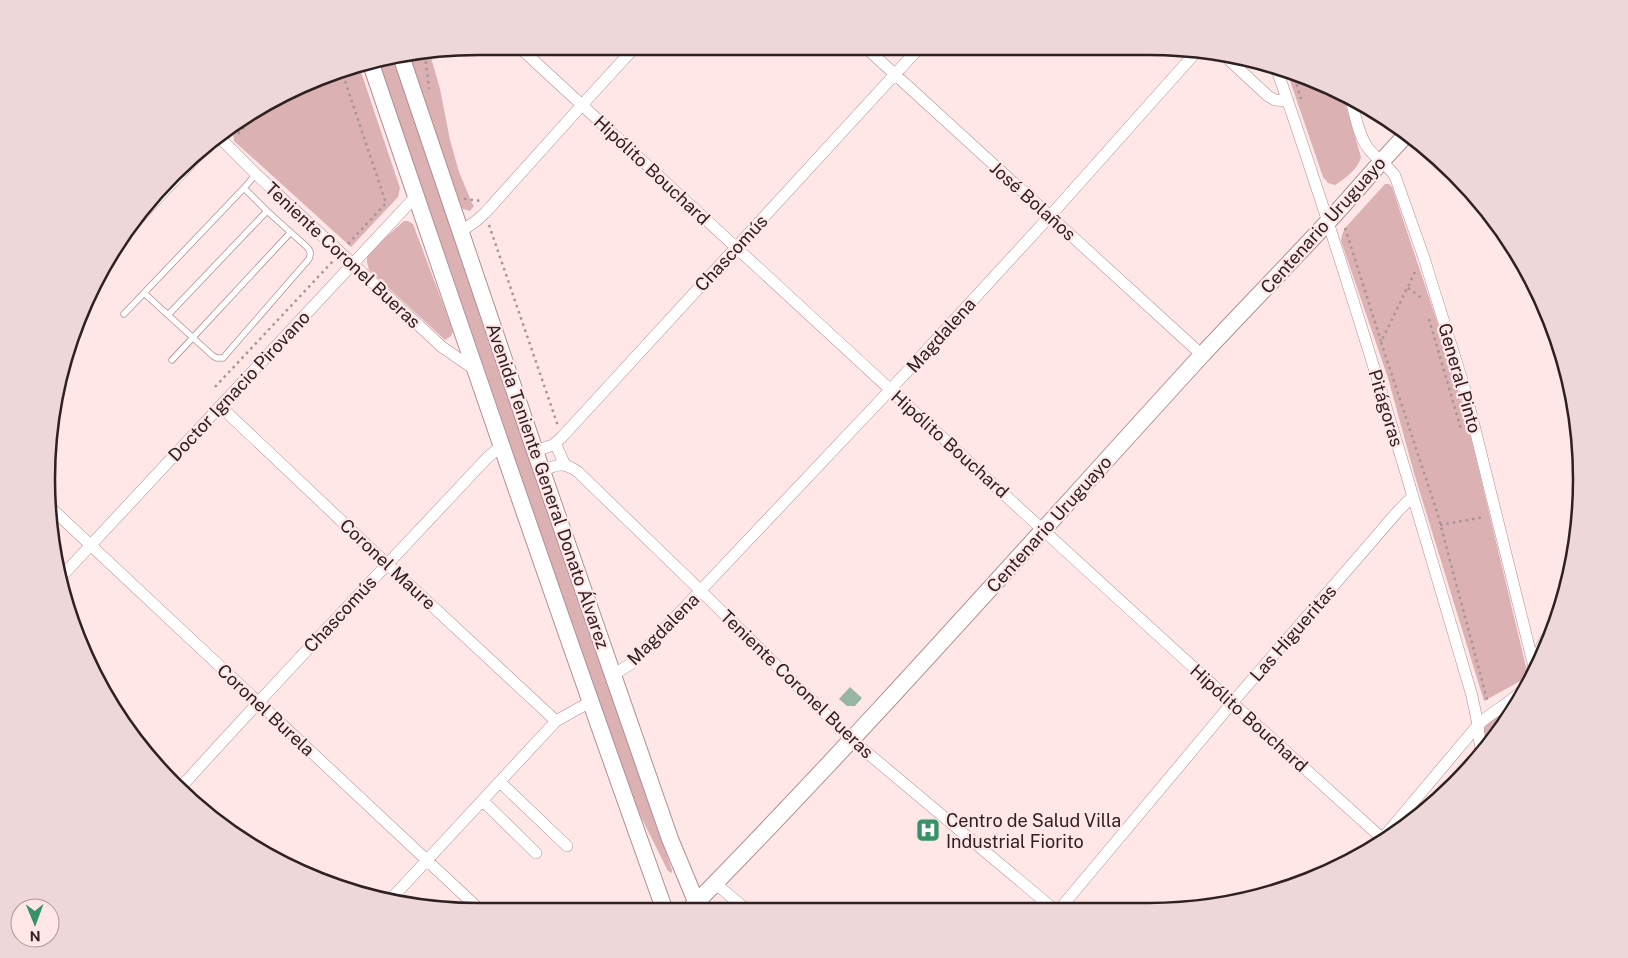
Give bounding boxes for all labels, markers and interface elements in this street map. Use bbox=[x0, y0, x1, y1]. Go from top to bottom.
street label: Hipólito Bouchard bbox=[590, 111, 714, 229]
street label: Centenario Uruguayo bbox=[1256, 152, 1390, 298]
street label: José Bolaños bbox=[986, 157, 1080, 245]
street label: Teniente Coronel Bueras bbox=[261, 178, 425, 332]
street label: Chascomús bbox=[690, 210, 772, 296]
street label: Magdalena bbox=[902, 293, 980, 377]
street label: Doctor Ignacio Pirovano bbox=[164, 307, 314, 465]
street label: Avenida Teniente General Donato Álvarez bbox=[482, 320, 615, 652]
street label: General Pinto bbox=[1434, 321, 1486, 435]
street label: Pitágoras bbox=[1364, 367, 1408, 449]
street label: Hipólito Bouchard bbox=[887, 386, 1013, 502]
street label: Centenario Uruguayo bbox=[982, 451, 1116, 597]
street label: Coronel Maure bbox=[336, 514, 440, 614]
street label: Chascomús bbox=[299, 571, 381, 657]
street label: Las Higueritas bbox=[1246, 581, 1340, 685]
street label: Magdalena bbox=[623, 589, 703, 669]
street label: Teniente Coronel Bueras bbox=[716, 605, 878, 763]
street label: Coronel Burela bbox=[213, 660, 319, 760]
street label: Hipólito Bouchard bbox=[1186, 660, 1312, 776]
place label: Centro de Salud Villa Industrial Fiorito bbox=[946, 810, 1121, 852]
hospital icon: Centro de Salud Villa Industrial Fiorito bbox=[915, 817, 941, 843]
north arrow bbox=[10, 898, 60, 948]
text: N bbox=[30, 928, 41, 944]

